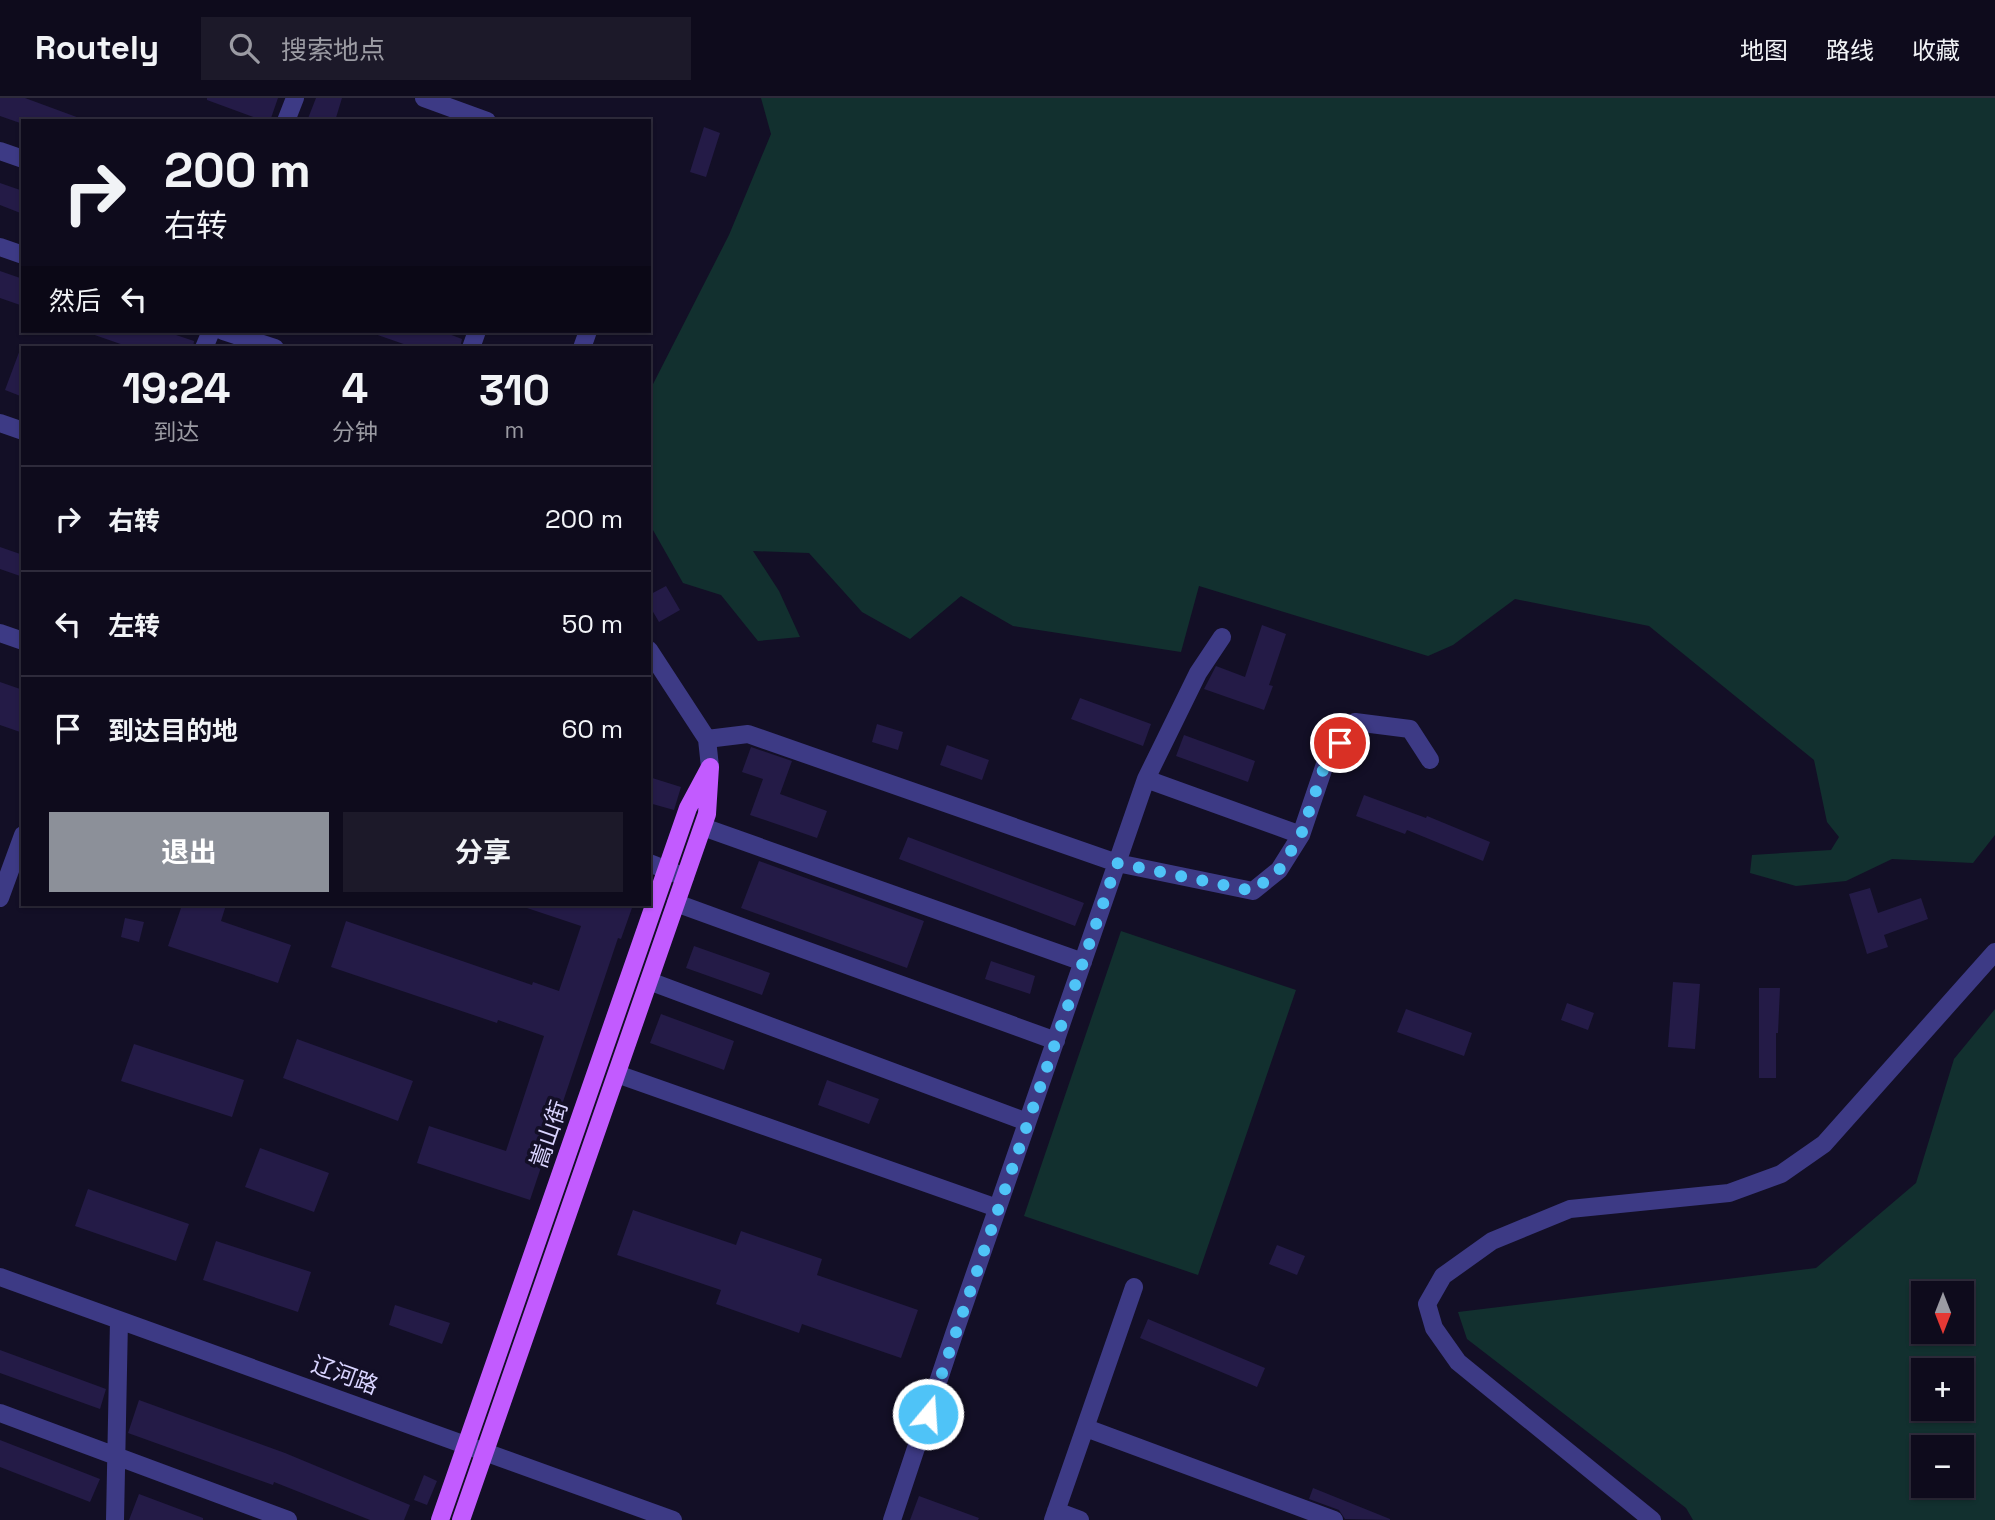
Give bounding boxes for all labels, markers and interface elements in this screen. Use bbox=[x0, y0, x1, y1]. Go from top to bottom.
search box bbox=[201, 17, 691, 80]
text: Routely bbox=[35, 27, 159, 69]
icon: search bbox=[225, 29, 263, 67]
text: 搜索地点 bbox=[281, 33, 385, 67]
text: 地图 bbox=[1740, 35, 1788, 66]
text: 路线 bbox=[1826, 35, 1874, 66]
text: 收藏 bbox=[1912, 35, 1960, 66]
text: 200 m bbox=[164, 139, 311, 201]
icon: right bbox=[49, 147, 140, 238]
text: 右转 bbox=[164, 206, 228, 246]
icon: left bbox=[115, 280, 153, 318]
text: 然后 bbox=[49, 284, 101, 318]
text: 19:24 bbox=[122, 362, 231, 415]
text: 4 bbox=[341, 362, 368, 415]
text: 310 bbox=[479, 364, 550, 417]
text: m bbox=[504, 415, 524, 445]
text: 到达 bbox=[153, 417, 199, 447]
text: 分钟 bbox=[332, 417, 378, 447]
icon: right bbox=[49, 500, 87, 538]
text: 200 m bbox=[545, 502, 623, 536]
text: 右转 bbox=[108, 504, 160, 538]
icon: left bbox=[49, 605, 87, 643]
text: 50 m bbox=[562, 607, 623, 641]
text: 左转 bbox=[108, 609, 160, 643]
icon: arrive bbox=[49, 710, 87, 748]
text: 60 m bbox=[561, 712, 623, 746]
pin bbox=[1310, 713, 1370, 773]
text: 到达目的地 bbox=[108, 714, 238, 748]
icon: arrive bbox=[1321, 724, 1359, 762]
button: 退出 bbox=[49, 812, 329, 892]
button: 分享 bbox=[343, 812, 623, 892]
street label: 嵩山街 bbox=[524, 1096, 574, 1172]
north arrow bbox=[1911, 1281, 1974, 1344]
map controls bbox=[1911, 1281, 1974, 1498]
street label: 辽河路 bbox=[307, 1349, 383, 1401]
button: + bbox=[1911, 1358, 1974, 1421]
position arrow bbox=[891, 1377, 965, 1451]
button: − bbox=[1911, 1435, 1974, 1498]

